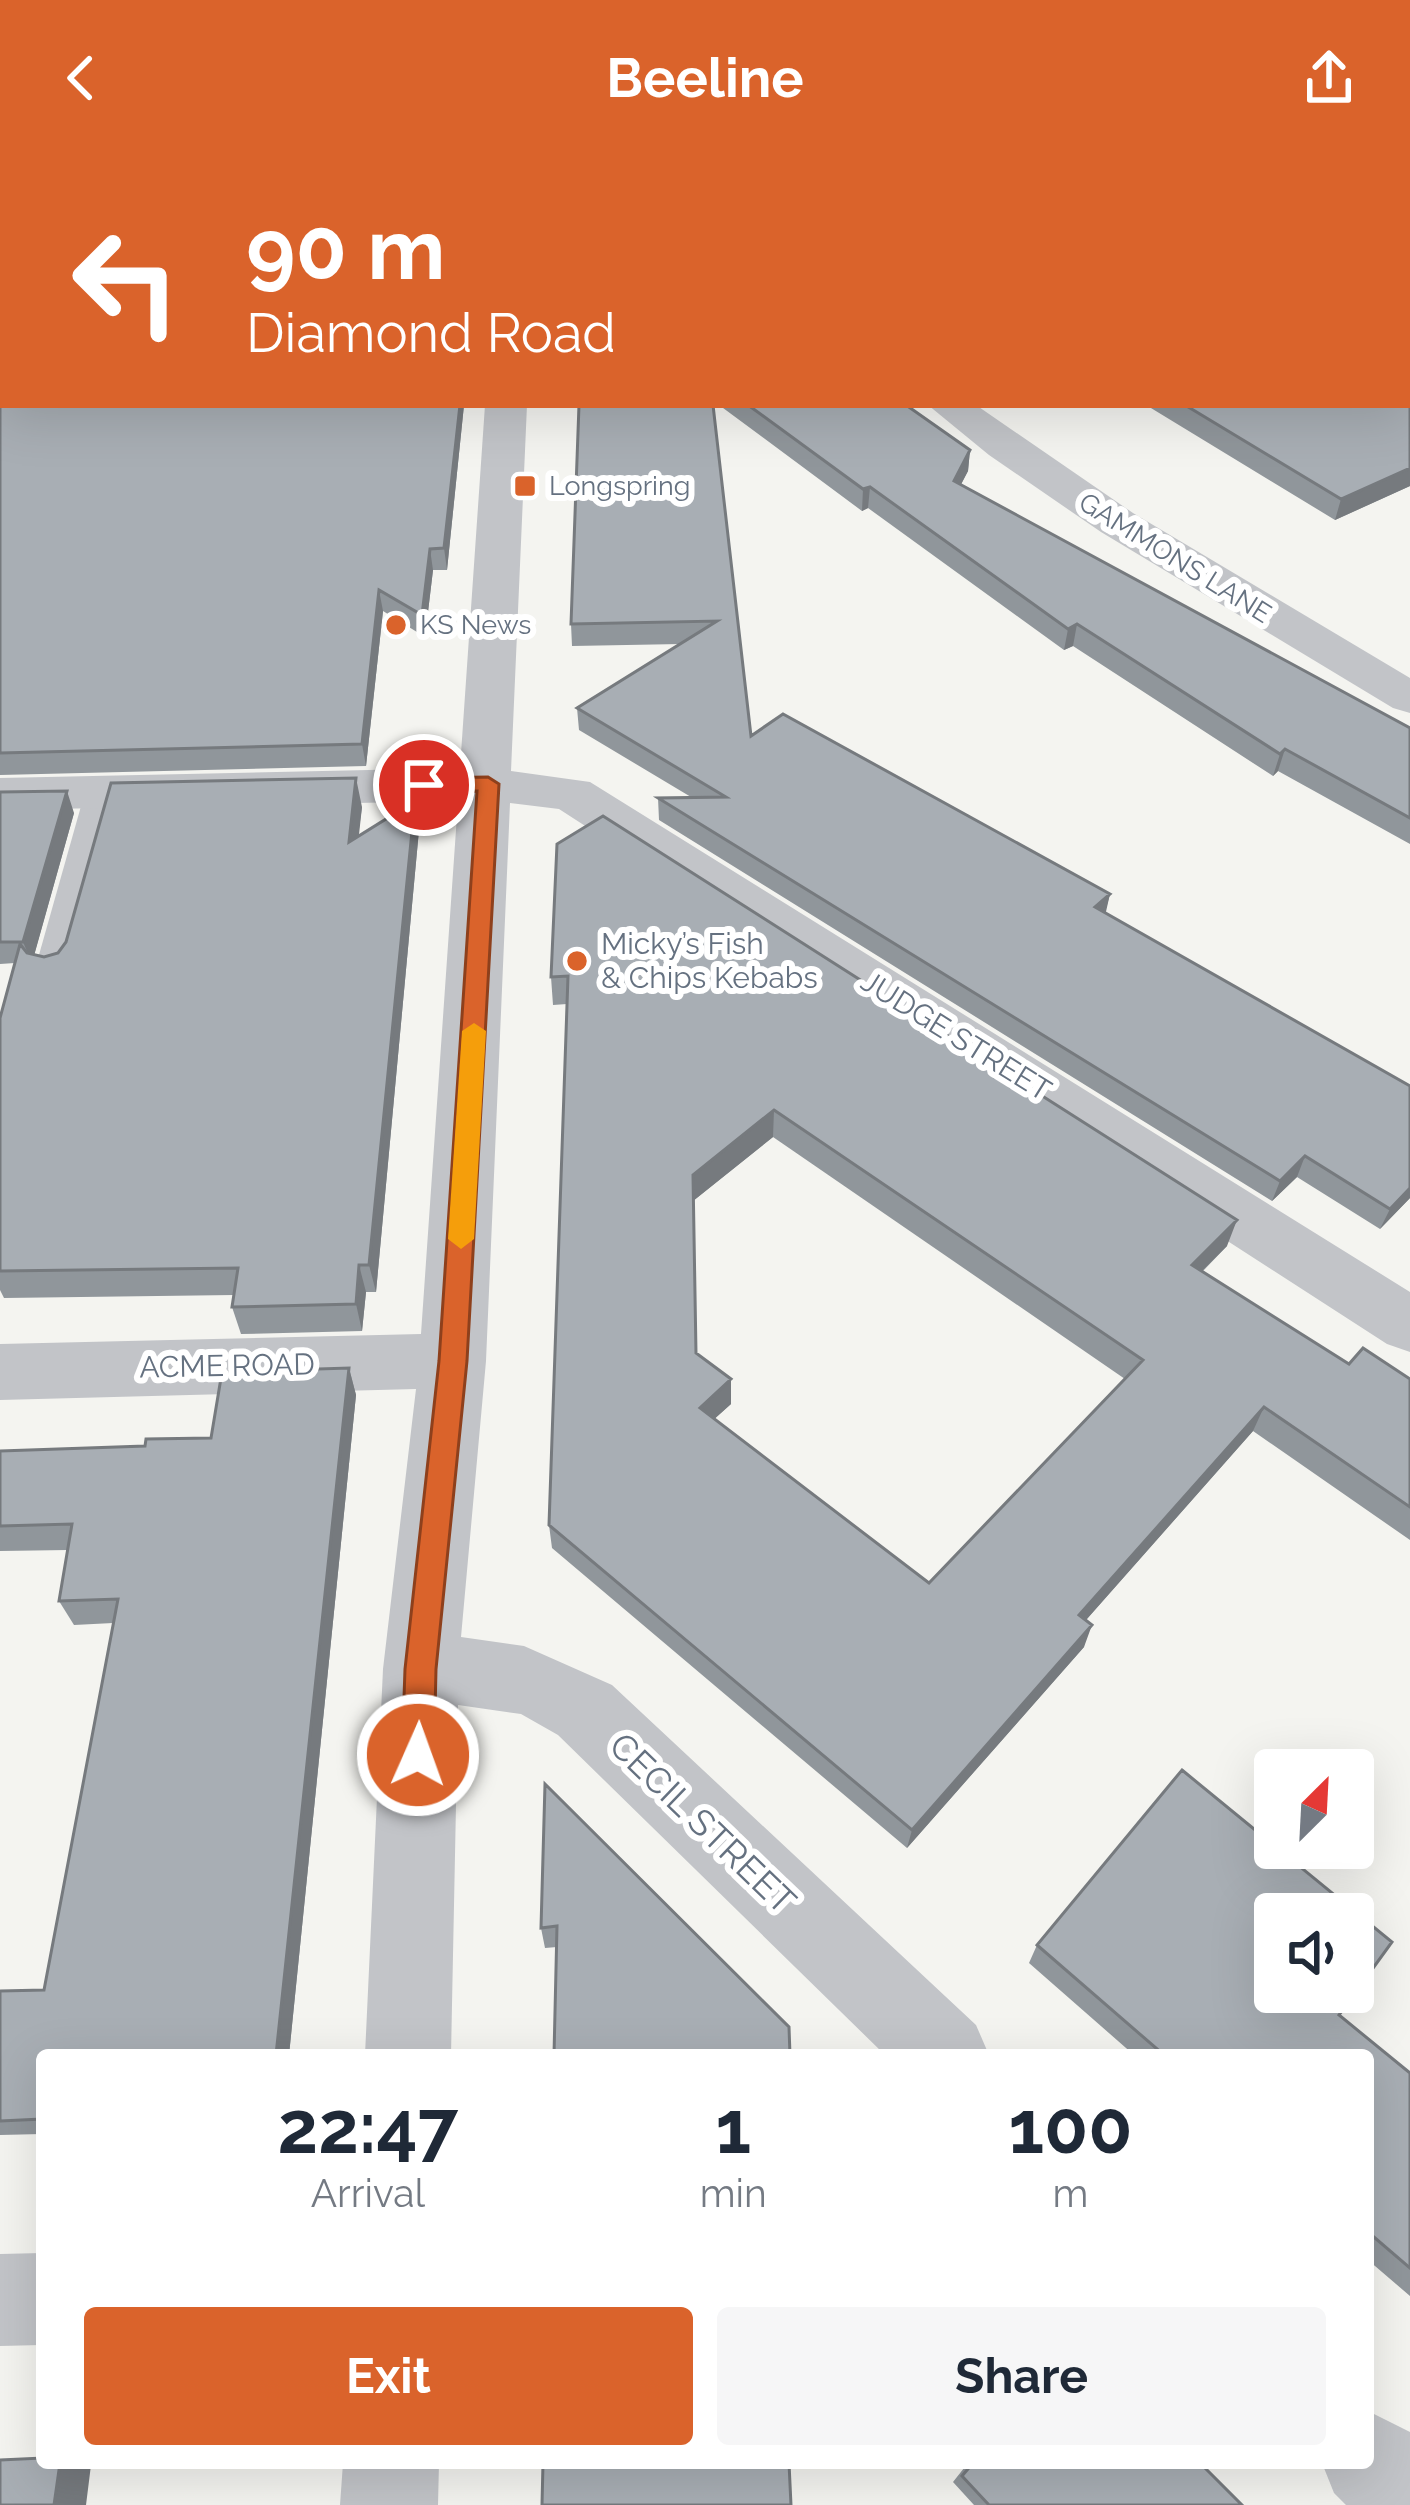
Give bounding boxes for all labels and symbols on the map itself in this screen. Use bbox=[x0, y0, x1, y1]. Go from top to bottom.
place label: Longspring bbox=[549, 470, 690, 501]
marker: Longspring bbox=[512, 473, 538, 499]
street label: GAMMONS LANE bbox=[1074, 486, 1277, 629]
place label: KS News bbox=[420, 609, 531, 640]
marker: KS News bbox=[383, 612, 409, 638]
pin bbox=[373, 734, 475, 836]
place label: Micky’s Fish & Chips Kebabs bbox=[601, 926, 818, 995]
marker: Micky’s Fish & Chips Kebabs bbox=[564, 948, 590, 974]
street label: JUDGE STREET bbox=[855, 963, 1057, 1108]
street label: ACME ROAD bbox=[139, 1346, 315, 1385]
position arrow bbox=[355, 1692, 481, 1818]
street label: CECIL STREET bbox=[601, 1724, 805, 1922]
north arrow bbox=[1254, 1749, 1374, 1869]

